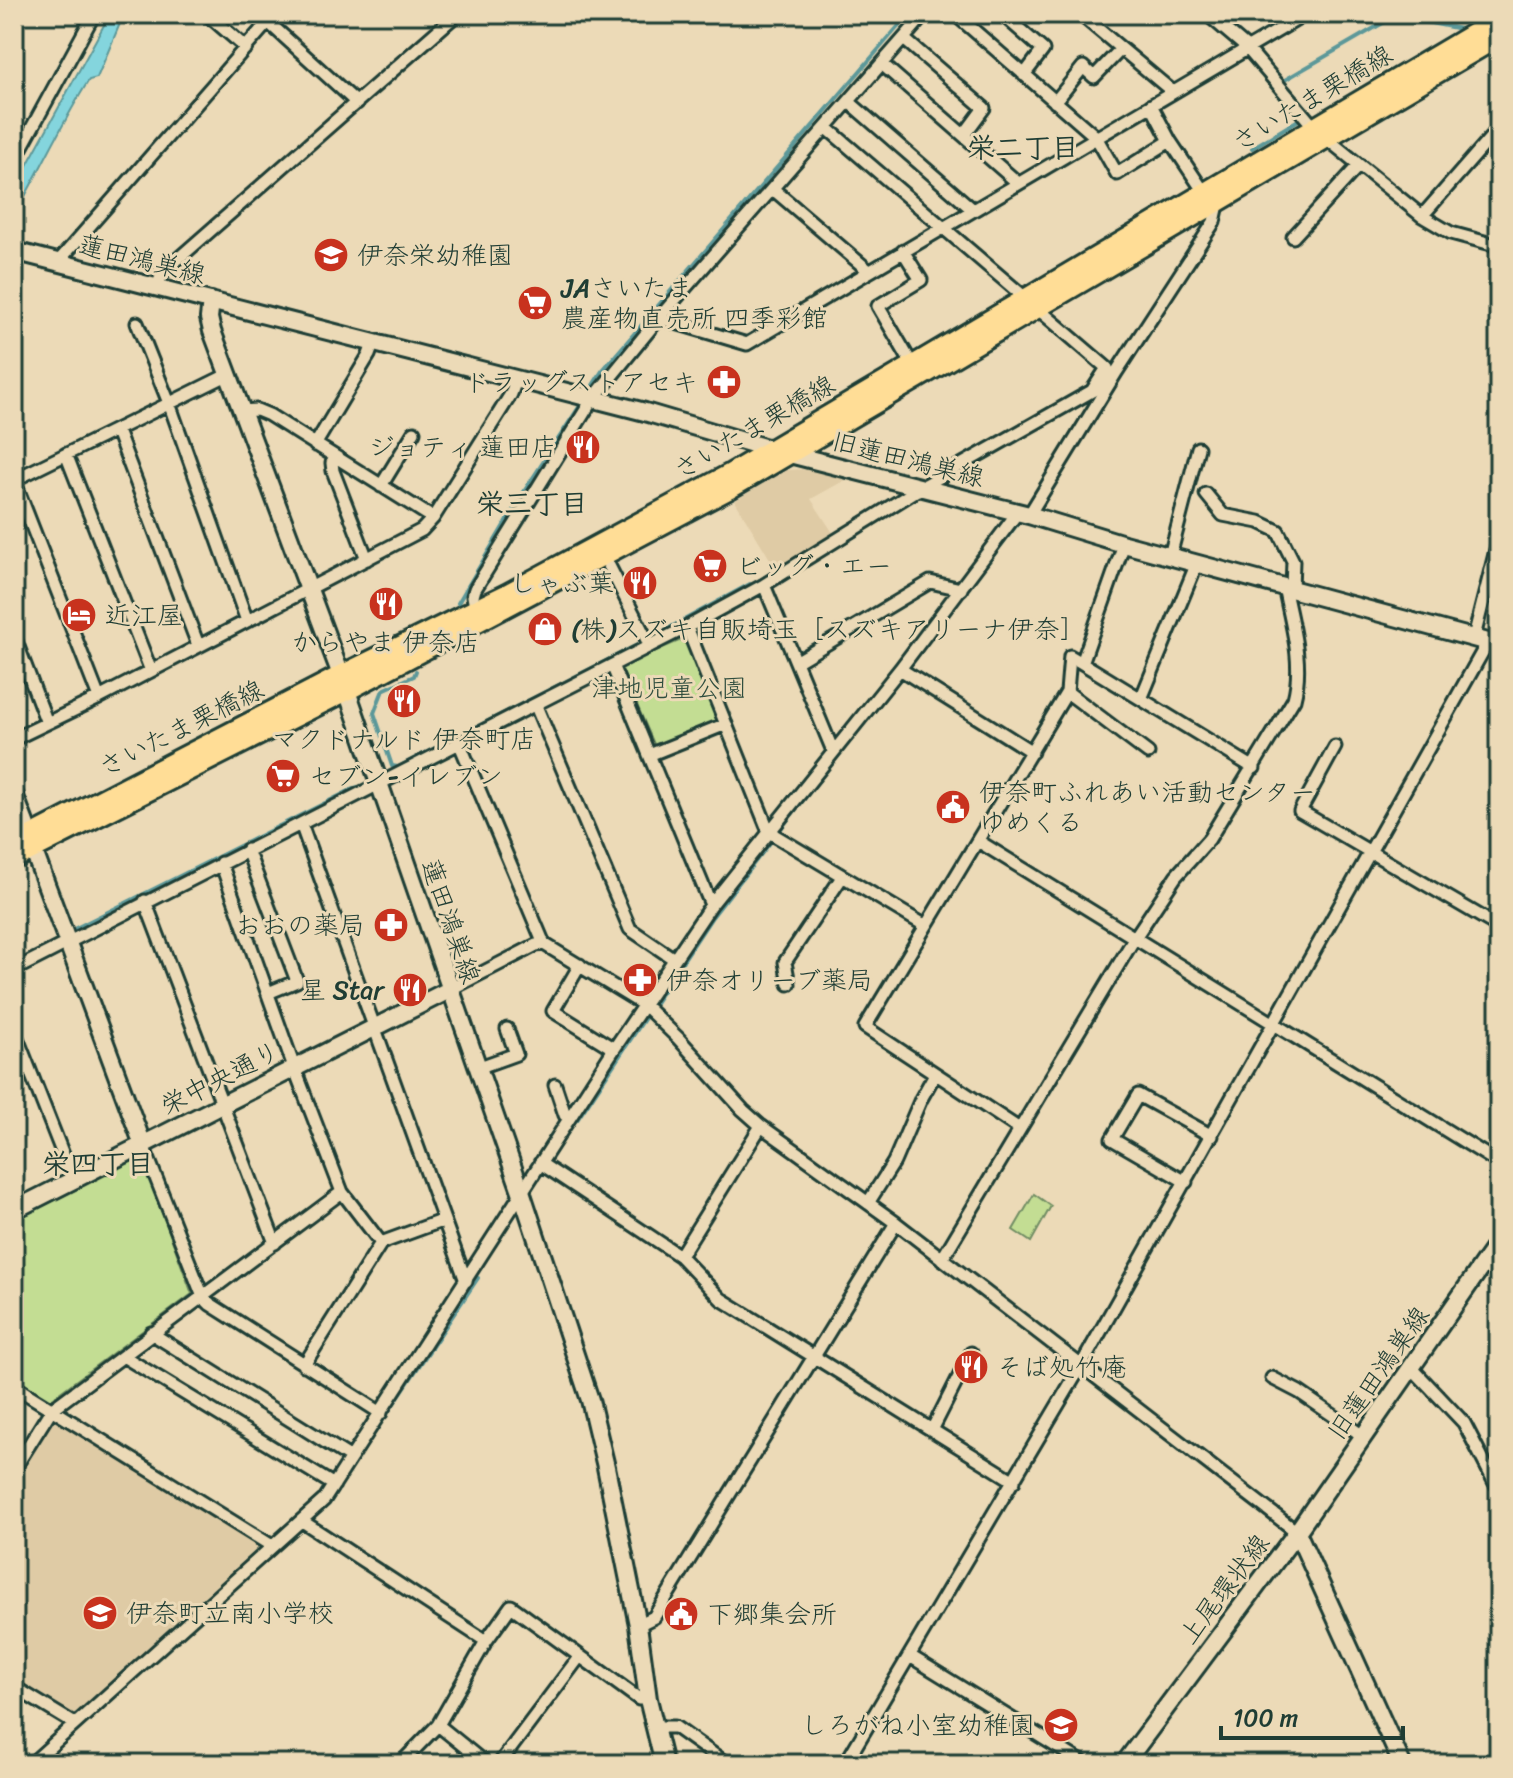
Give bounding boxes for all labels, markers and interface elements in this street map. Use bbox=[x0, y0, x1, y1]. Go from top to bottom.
street label: さいたま栗橋線 bbox=[1223, 32, 1401, 164]
district label: 栄二丁目 bbox=[967, 123, 1079, 172]
street label: 蓮田鴻巣線 bbox=[73, 221, 211, 297]
place label: 伊奈栄幼稚園 bbox=[357, 232, 513, 278]
school or university icon: 伊奈栄幼稚園 bbox=[312, 236, 350, 274]
place label: JAさいたま 農産物直売所 四季彩館 bbox=[560, 265, 828, 341]
supermarket icon: JAさいたま 農産物直売所 四季彩館 bbox=[516, 284, 554, 322]
place label: ドラッグストアセキ bbox=[464, 359, 698, 405]
street label: さいたま栗橋線 bbox=[664, 362, 844, 492]
pharmacy icon: ドラッグストアセキ bbox=[705, 363, 743, 401]
street label: 旧蓮田鴻巣線 bbox=[827, 418, 989, 500]
place label: ジョティ 蓮田店 bbox=[368, 424, 557, 470]
restaurant icon: ジョティ 蓮田店 bbox=[564, 428, 602, 466]
district label: 栄三丁目 bbox=[476, 479, 588, 528]
place label: ビッグ・エー bbox=[736, 543, 892, 589]
supermarket icon: ビッグ・エー bbox=[691, 547, 729, 585]
place label: しゃぶ葉 bbox=[510, 560, 614, 606]
restaurant icon: しゃぶ葉 bbox=[621, 564, 659, 602]
restaurant icon: からやま 伊奈店 bbox=[367, 585, 405, 623]
place label: 近江屋 bbox=[105, 592, 183, 638]
hotel icon: 近江屋 bbox=[60, 596, 98, 634]
place label: (株)スズキ自販埼玉［スズキアリーナ伊奈］ bbox=[571, 606, 1086, 652]
shop icon: (株)スズキ自販埼玉［スズキアリーナ伊奈］ bbox=[526, 610, 564, 648]
place label: からやま 伊奈店 bbox=[292, 619, 480, 665]
park label: 津地児童公園 bbox=[591, 665, 747, 711]
street label: さいたま栗橋線 bbox=[90, 666, 272, 790]
restaurant icon: マクドナルド 伊奈町店 bbox=[385, 682, 423, 720]
place label: マクドナルド 伊奈町店 bbox=[272, 716, 536, 762]
place label: セブン-イレブン bbox=[309, 753, 503, 799]
supermarket icon: セブン-イレブン bbox=[264, 757, 302, 795]
place label: 伊奈町ふれあい活動センター ゆめくる bbox=[979, 769, 1316, 845]
public building icon: 伊奈町ふれあい活動センター ゆめくる bbox=[934, 788, 972, 826]
street label: 蓮田鴻巣線 bbox=[408, 852, 494, 990]
place label: おおの薬局 bbox=[235, 902, 365, 948]
pharmacy icon: おおの薬局 bbox=[372, 906, 410, 944]
place label: 伊奈オリーブ薬局 bbox=[666, 957, 873, 1003]
pharmacy icon: 伊奈オリーブ薬局 bbox=[621, 961, 659, 999]
place label: 星 Star bbox=[300, 967, 385, 1013]
restaurant icon: 星 Star bbox=[391, 971, 429, 1009]
street label: 栄中央通り bbox=[152, 1028, 288, 1128]
district label: 栄四丁目 bbox=[42, 1139, 154, 1188]
street label: 旧蓮田鴻巣線 bbox=[1314, 1296, 1442, 1450]
place label: そば処竹庵 bbox=[997, 1344, 1127, 1390]
restaurant icon: そば処竹庵 bbox=[952, 1348, 990, 1386]
street label: 上尾環状線 bbox=[1167, 1523, 1281, 1655]
place label: 伊奈町立南小学校 bbox=[126, 1590, 334, 1636]
place label: 下郷集会所 bbox=[707, 1591, 837, 1637]
school or university icon: 伊奈町立南小学校 bbox=[81, 1594, 119, 1632]
public building icon: 下郷集会所 bbox=[662, 1595, 700, 1633]
scale bar bbox=[1221, 1690, 1403, 1740]
text: 100 m bbox=[1233, 1697, 1298, 1739]
place label: しろがね小室幼稚園 bbox=[801, 1702, 1035, 1748]
school or university icon: しろがね小室幼稚園 bbox=[1042, 1706, 1080, 1744]

